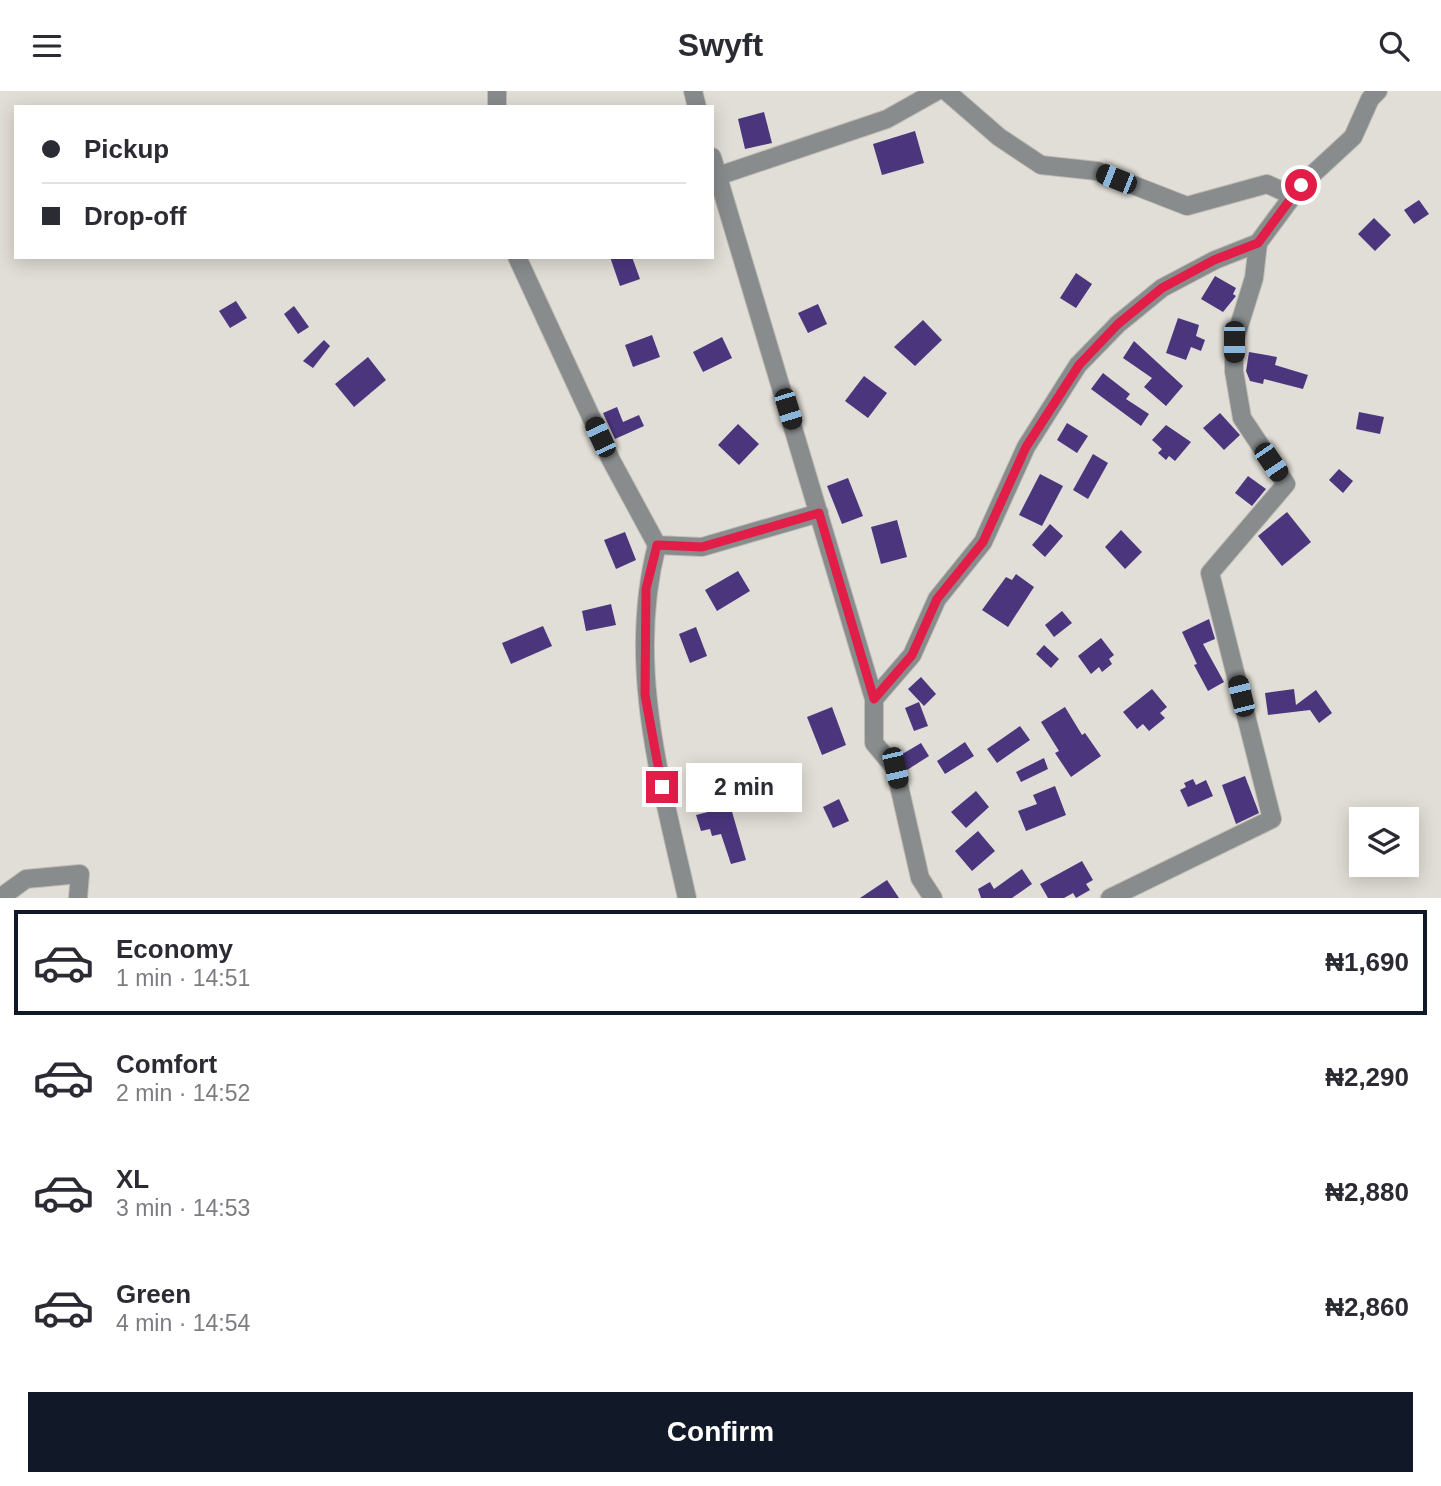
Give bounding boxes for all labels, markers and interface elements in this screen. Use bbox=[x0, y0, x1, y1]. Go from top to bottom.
icon: menu bbox=[28, 27, 66, 65]
text: Swyft bbox=[678, 27, 763, 63]
icon: search bbox=[1375, 27, 1413, 65]
text: Pickup bbox=[84, 134, 169, 164]
car bbox=[1093, 161, 1140, 197]
route start bbox=[1285, 169, 1317, 201]
text: Drop-off bbox=[84, 201, 187, 231]
car bbox=[1224, 321, 1245, 363]
car bbox=[772, 386, 805, 432]
car bbox=[582, 414, 619, 460]
car bbox=[1251, 439, 1292, 485]
car bbox=[1226, 673, 1257, 719]
car bbox=[881, 745, 910, 791]
callout: 2 min bbox=[686, 763, 802, 811]
route end bbox=[646, 771, 678, 803]
text: 2 min bbox=[714, 774, 774, 800]
map controls bbox=[1349, 807, 1419, 877]
button: layers bbox=[1349, 807, 1419, 877]
icon: car bbox=[32, 931, 95, 994]
text: Economy bbox=[116, 934, 233, 964]
text: ₦1,690 bbox=[1325, 947, 1409, 977]
text: 1 min · 14:51 bbox=[116, 965, 250, 991]
icon: car bbox=[32, 1046, 95, 1109]
text: Comfort bbox=[116, 1049, 217, 1079]
text: ₦2,290 bbox=[1325, 1062, 1409, 1092]
text: 2 min · 14:52 bbox=[116, 1080, 250, 1106]
icon: car bbox=[32, 1161, 95, 1224]
text: XL bbox=[116, 1164, 149, 1194]
text: ₦2,880 bbox=[1325, 1177, 1409, 1207]
text: 3 min · 14:53 bbox=[116, 1195, 250, 1221]
icon: car bbox=[32, 1276, 95, 1339]
text: Green bbox=[116, 1279, 191, 1309]
text: ₦2,860 bbox=[1325, 1292, 1409, 1322]
text: 4 min · 14:54 bbox=[116, 1310, 250, 1336]
button: Confirm bbox=[28, 1392, 1413, 1472]

